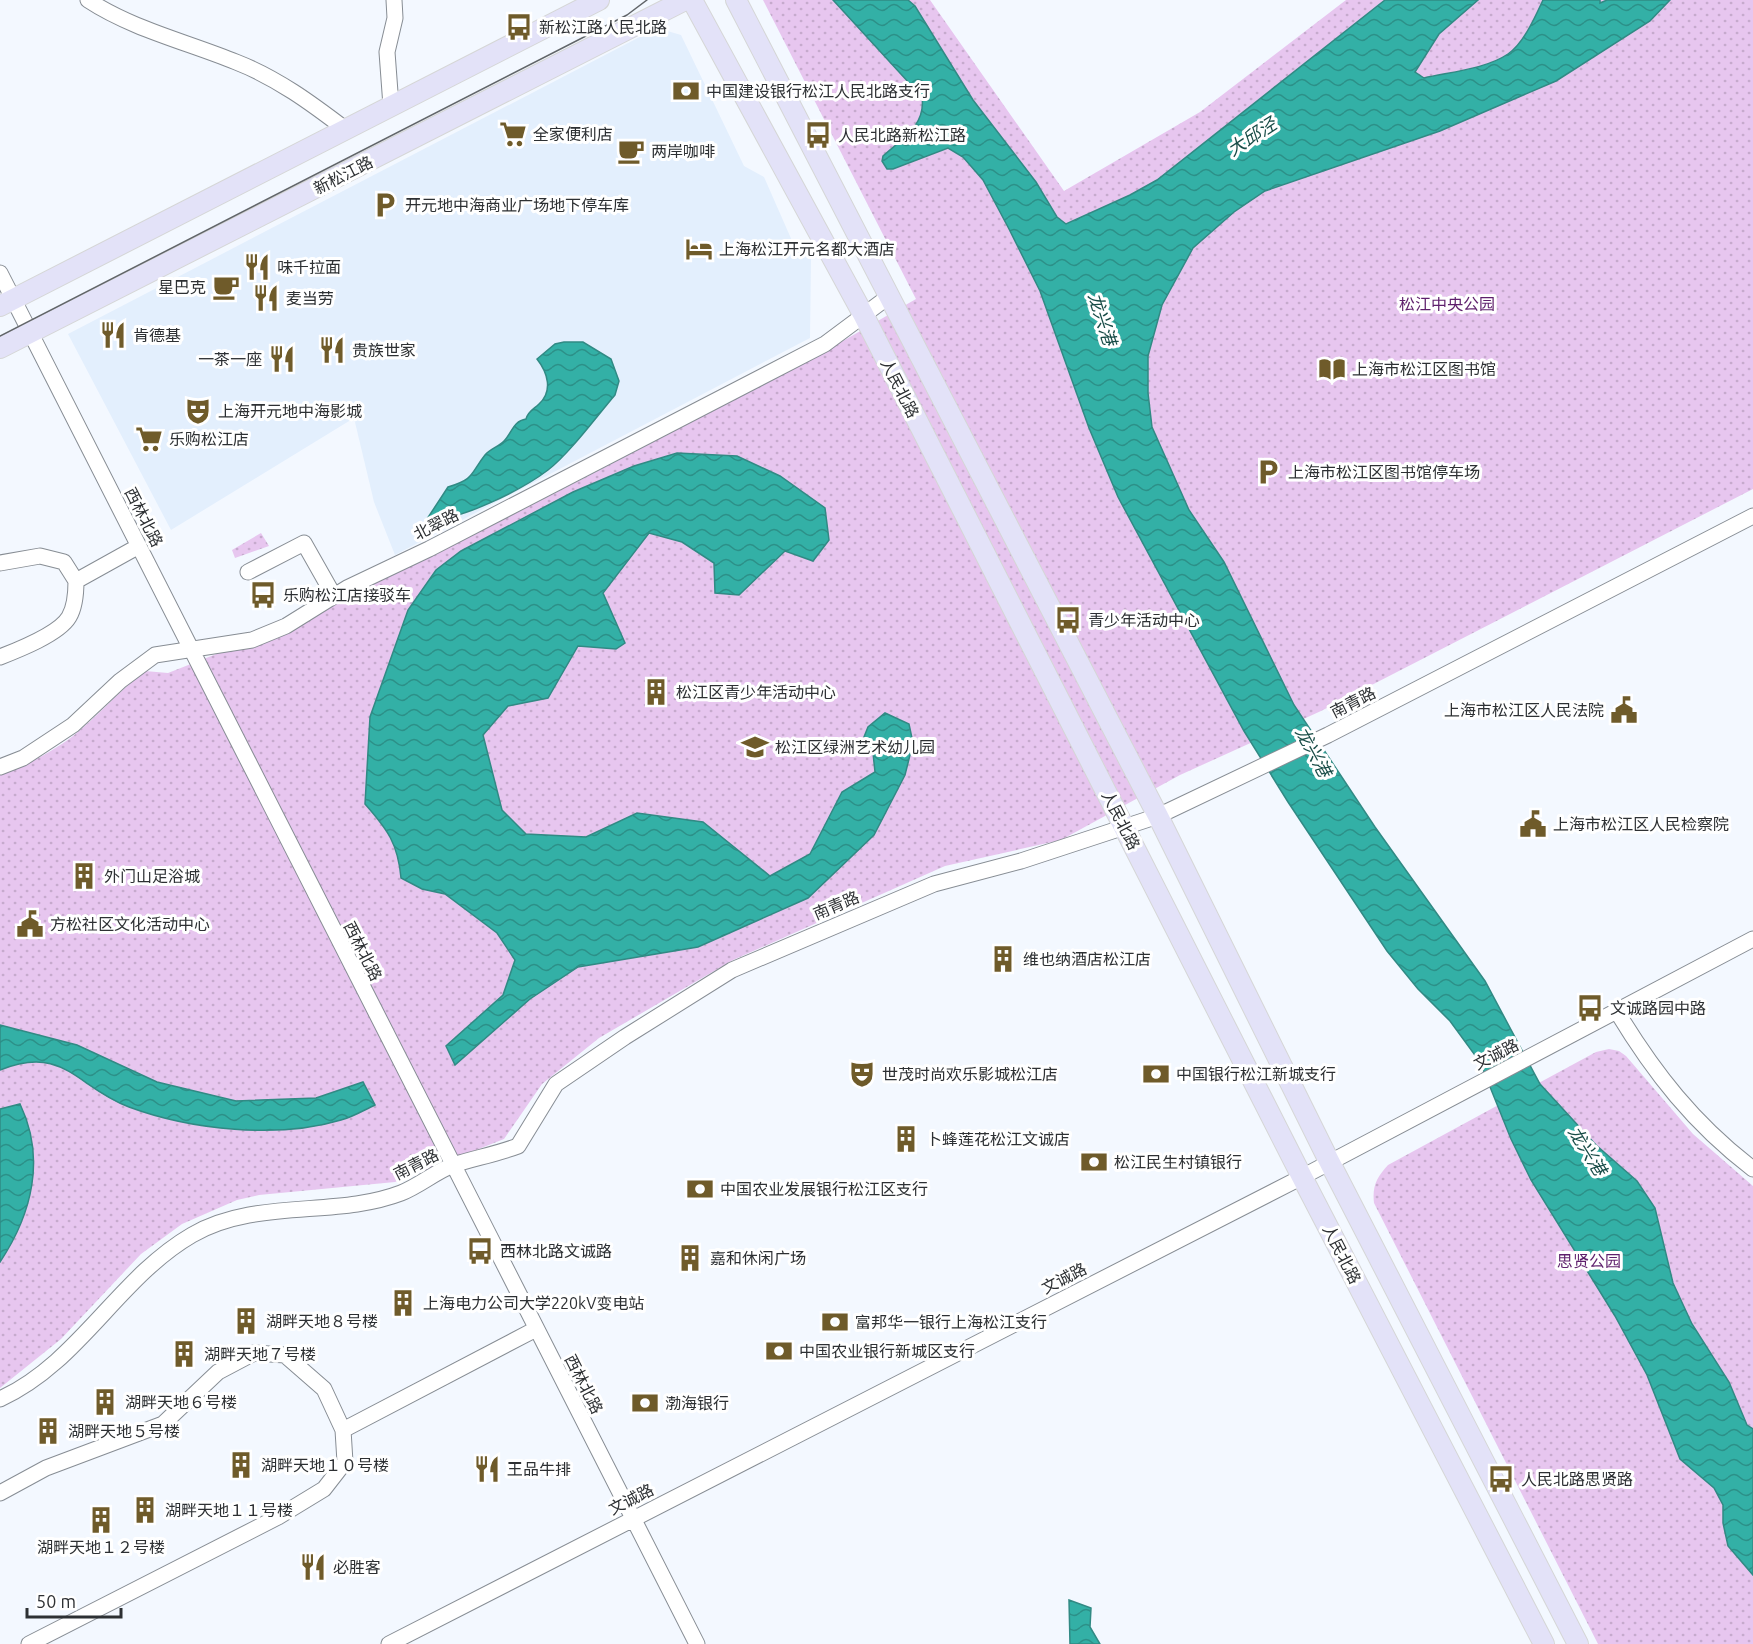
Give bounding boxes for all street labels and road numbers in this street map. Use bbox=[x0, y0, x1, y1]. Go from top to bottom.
street label: 新松江路 bbox=[310, 152, 376, 198]
street label: 人民北路 bbox=[877, 355, 923, 421]
street label: 西林北路 bbox=[121, 484, 167, 550]
street label: 北翠路 bbox=[411, 505, 461, 543]
street label: 南青路 bbox=[1328, 683, 1378, 721]
street label: 人民北路 bbox=[1098, 787, 1144, 853]
street label: 南青路 bbox=[810, 887, 862, 923]
street label: 西林北路 bbox=[340, 918, 386, 984]
street label: 文诚路 bbox=[1471, 1035, 1521, 1073]
street label: 南青路 bbox=[391, 1145, 441, 1183]
street label: 人民北路 bbox=[1319, 1221, 1365, 1287]
street label: 文诚路 bbox=[1039, 1259, 1089, 1297]
street label: 西林北路 bbox=[561, 1351, 607, 1417]
street label: 文诚路 bbox=[606, 1480, 656, 1518]

